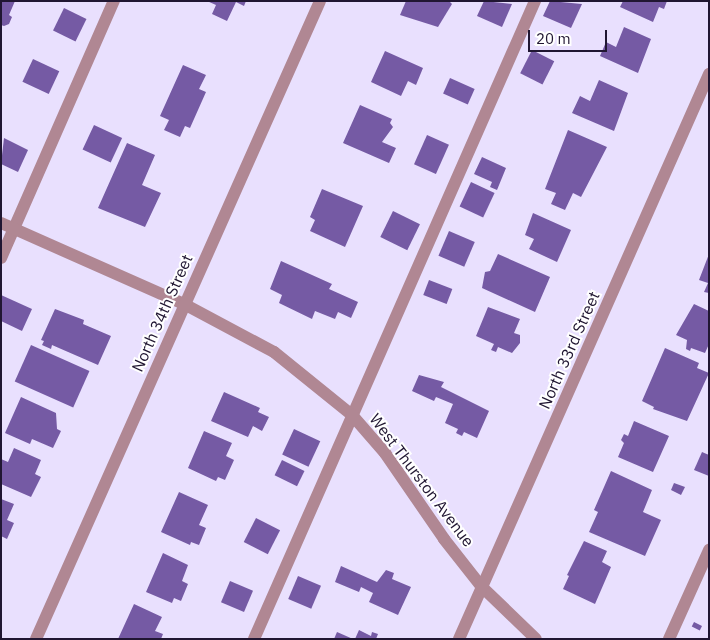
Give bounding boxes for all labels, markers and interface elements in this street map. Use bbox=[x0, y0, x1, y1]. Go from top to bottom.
scale bar bbox=[530, 20, 609, 52]
text: 20 m bbox=[536, 29, 571, 48]
street label: North 34th Street bbox=[128, 251, 196, 375]
street label: North 33rd Street bbox=[534, 288, 604, 412]
street label: West Thurston Avenue bbox=[366, 410, 478, 550]

